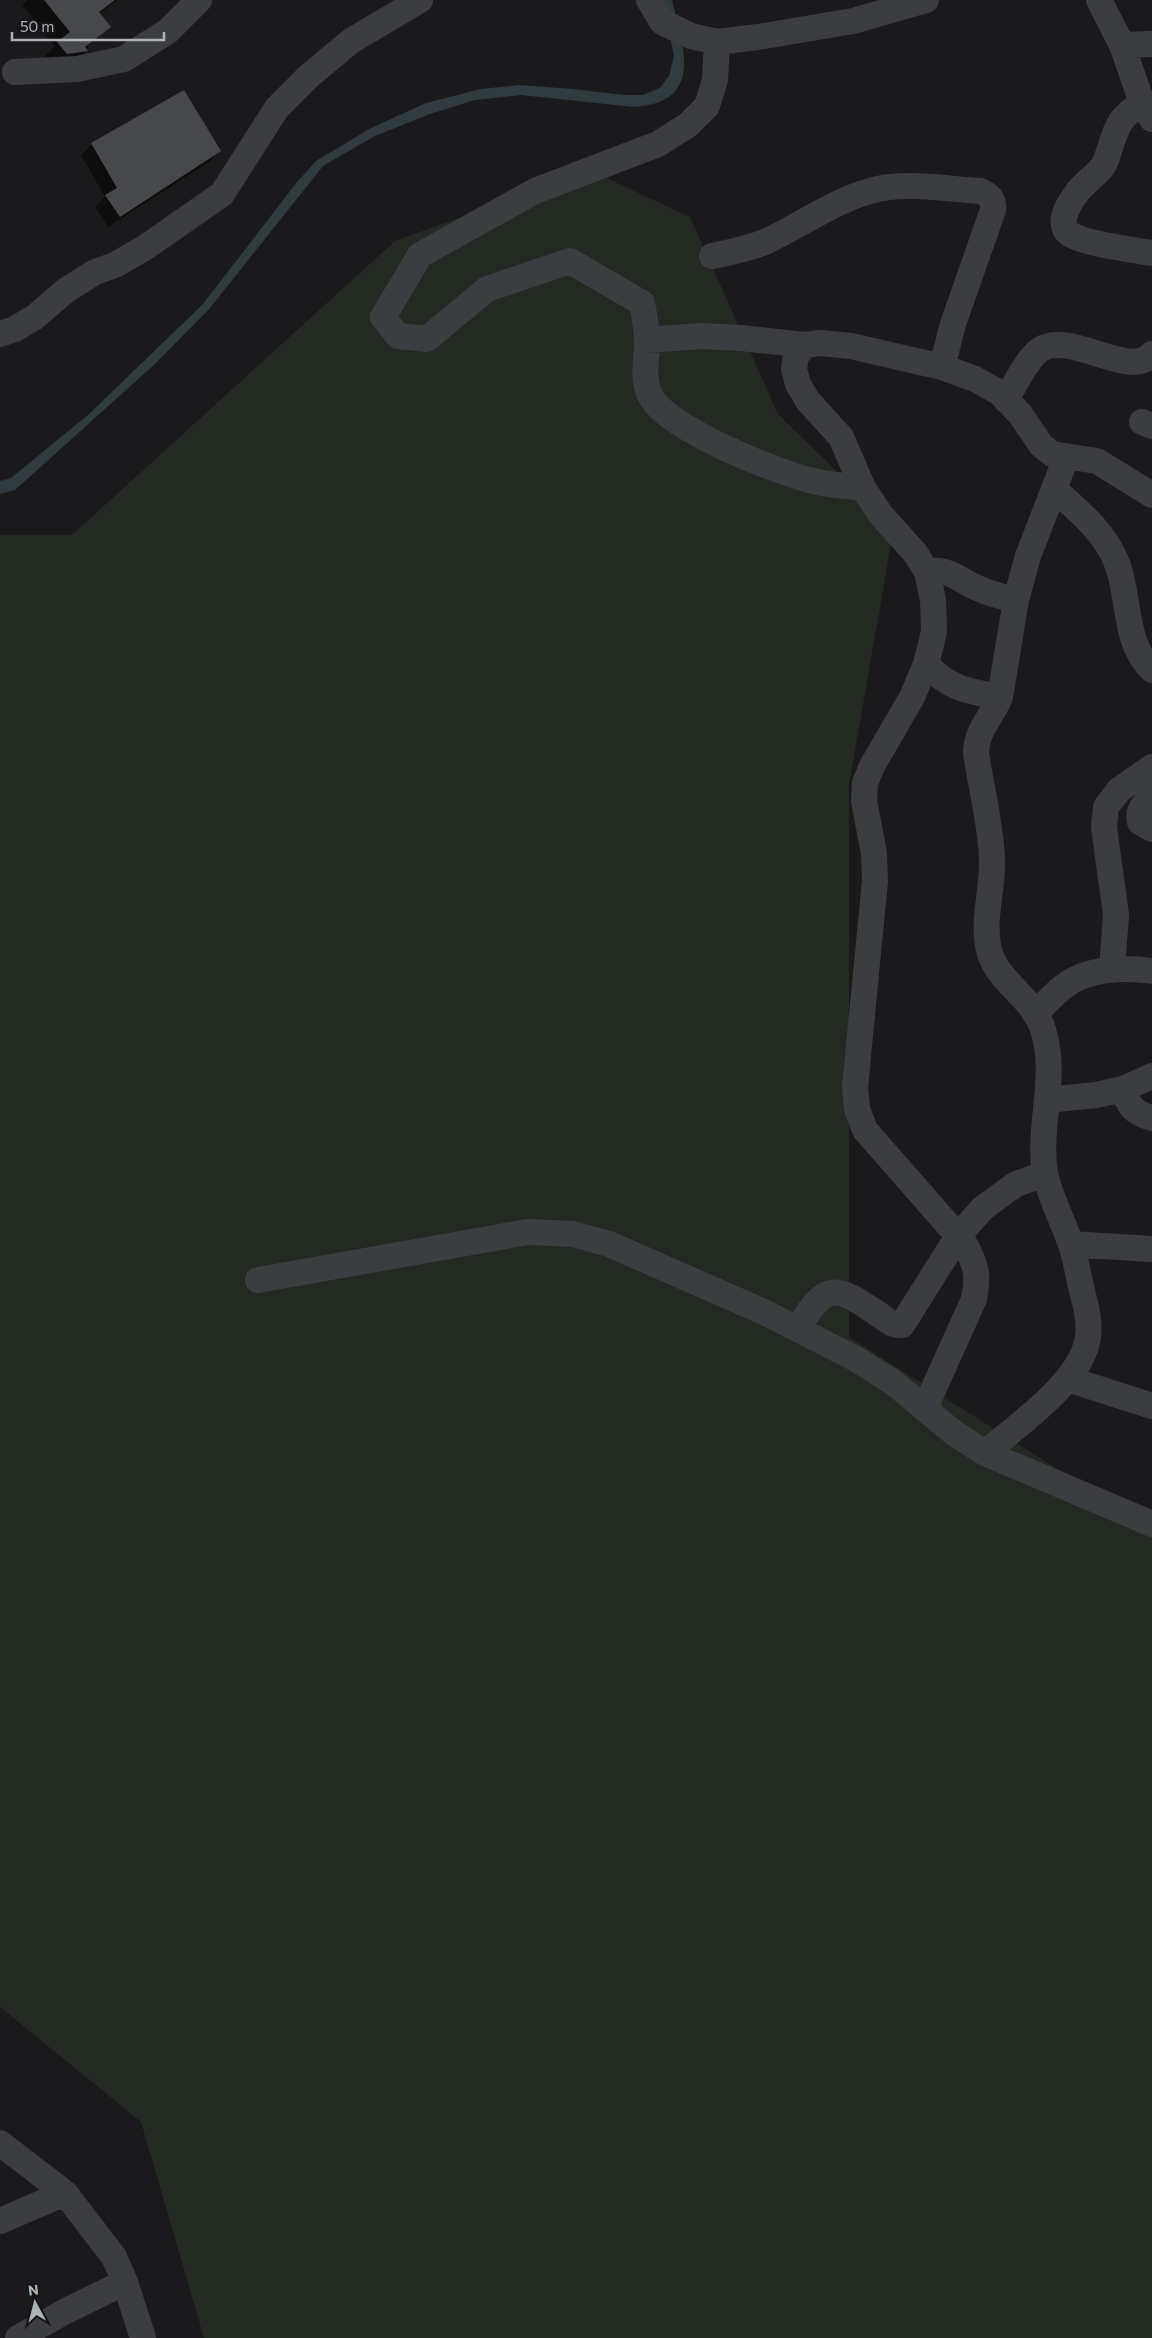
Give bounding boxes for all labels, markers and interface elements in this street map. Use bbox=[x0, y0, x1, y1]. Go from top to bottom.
scale bar bbox=[12, 10, 165, 42]
text: 50 m bbox=[20, 17, 54, 35]
north arrow bbox=[10, 2278, 60, 2328]
text: N bbox=[27, 2281, 40, 2299]

